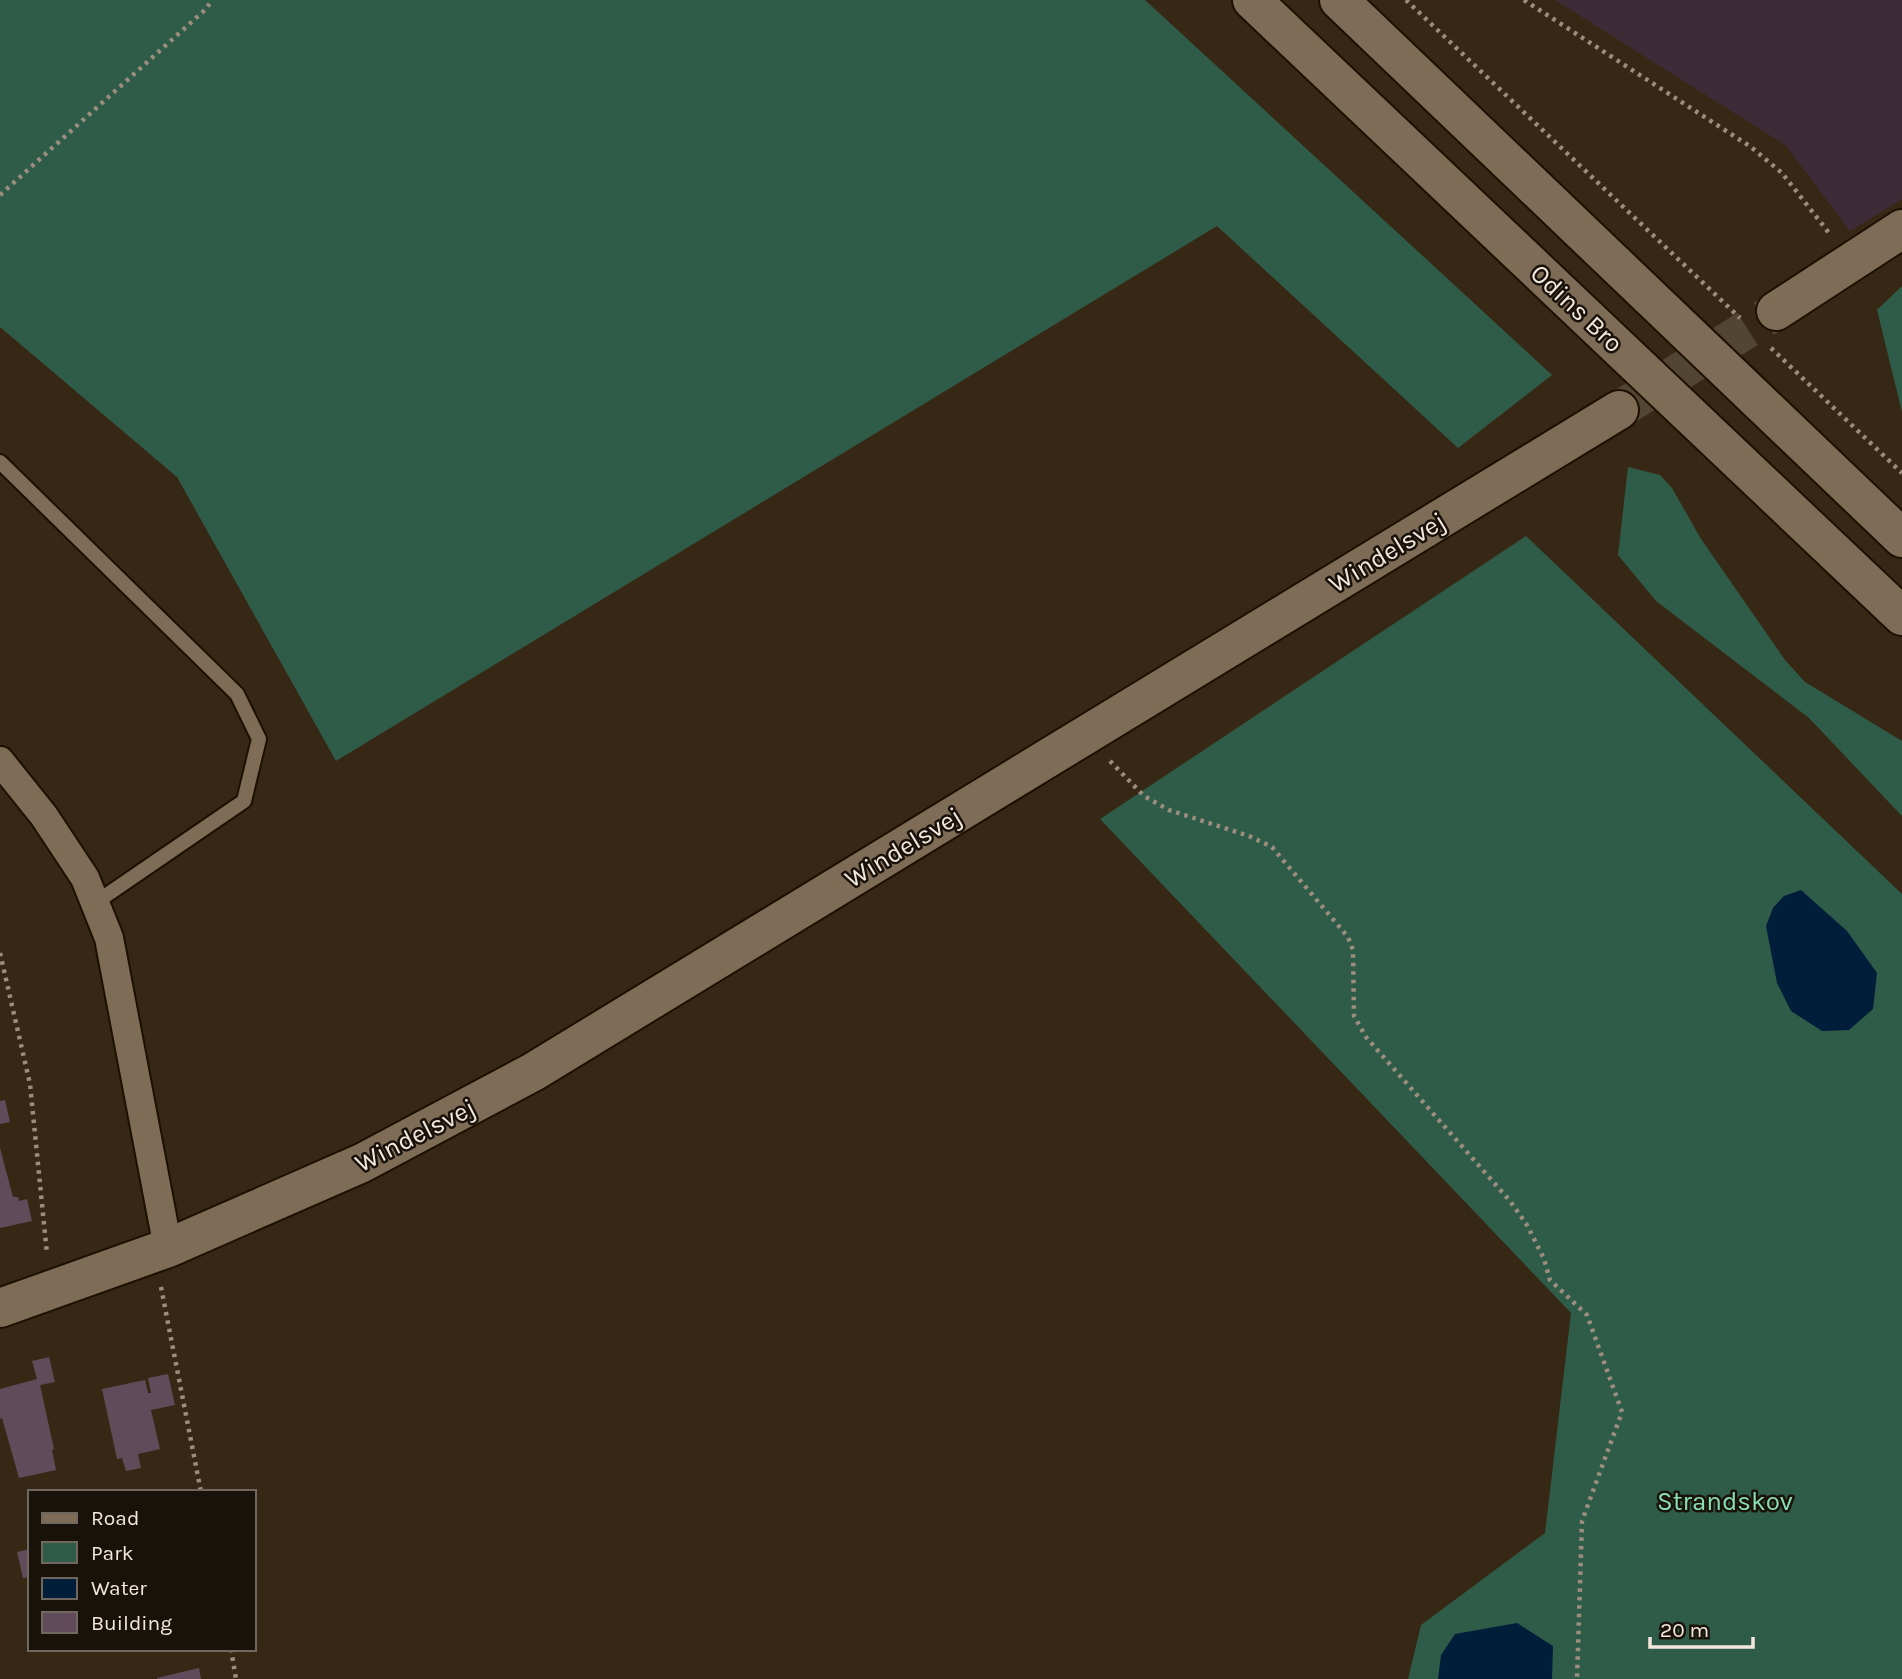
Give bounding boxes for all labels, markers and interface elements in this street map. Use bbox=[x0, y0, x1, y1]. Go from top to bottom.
street label: Odins Bro bbox=[1524, 258, 1629, 359]
street label: Windelsvej bbox=[1323, 505, 1451, 599]
street label: Windelsvej bbox=[839, 800, 967, 894]
street label: Windelsvej bbox=[350, 1092, 481, 1179]
park label: Strandskov bbox=[1657, 1486, 1793, 1517]
legend bbox=[28, 1490, 256, 1651]
text: Road bbox=[91, 1506, 139, 1530]
text: Park bbox=[91, 1541, 134, 1565]
text: Water bbox=[91, 1576, 147, 1600]
scale bar bbox=[1650, 1606, 1753, 1650]
text: Building bbox=[91, 1611, 172, 1635]
text: 20 m bbox=[1660, 1618, 1709, 1642]

